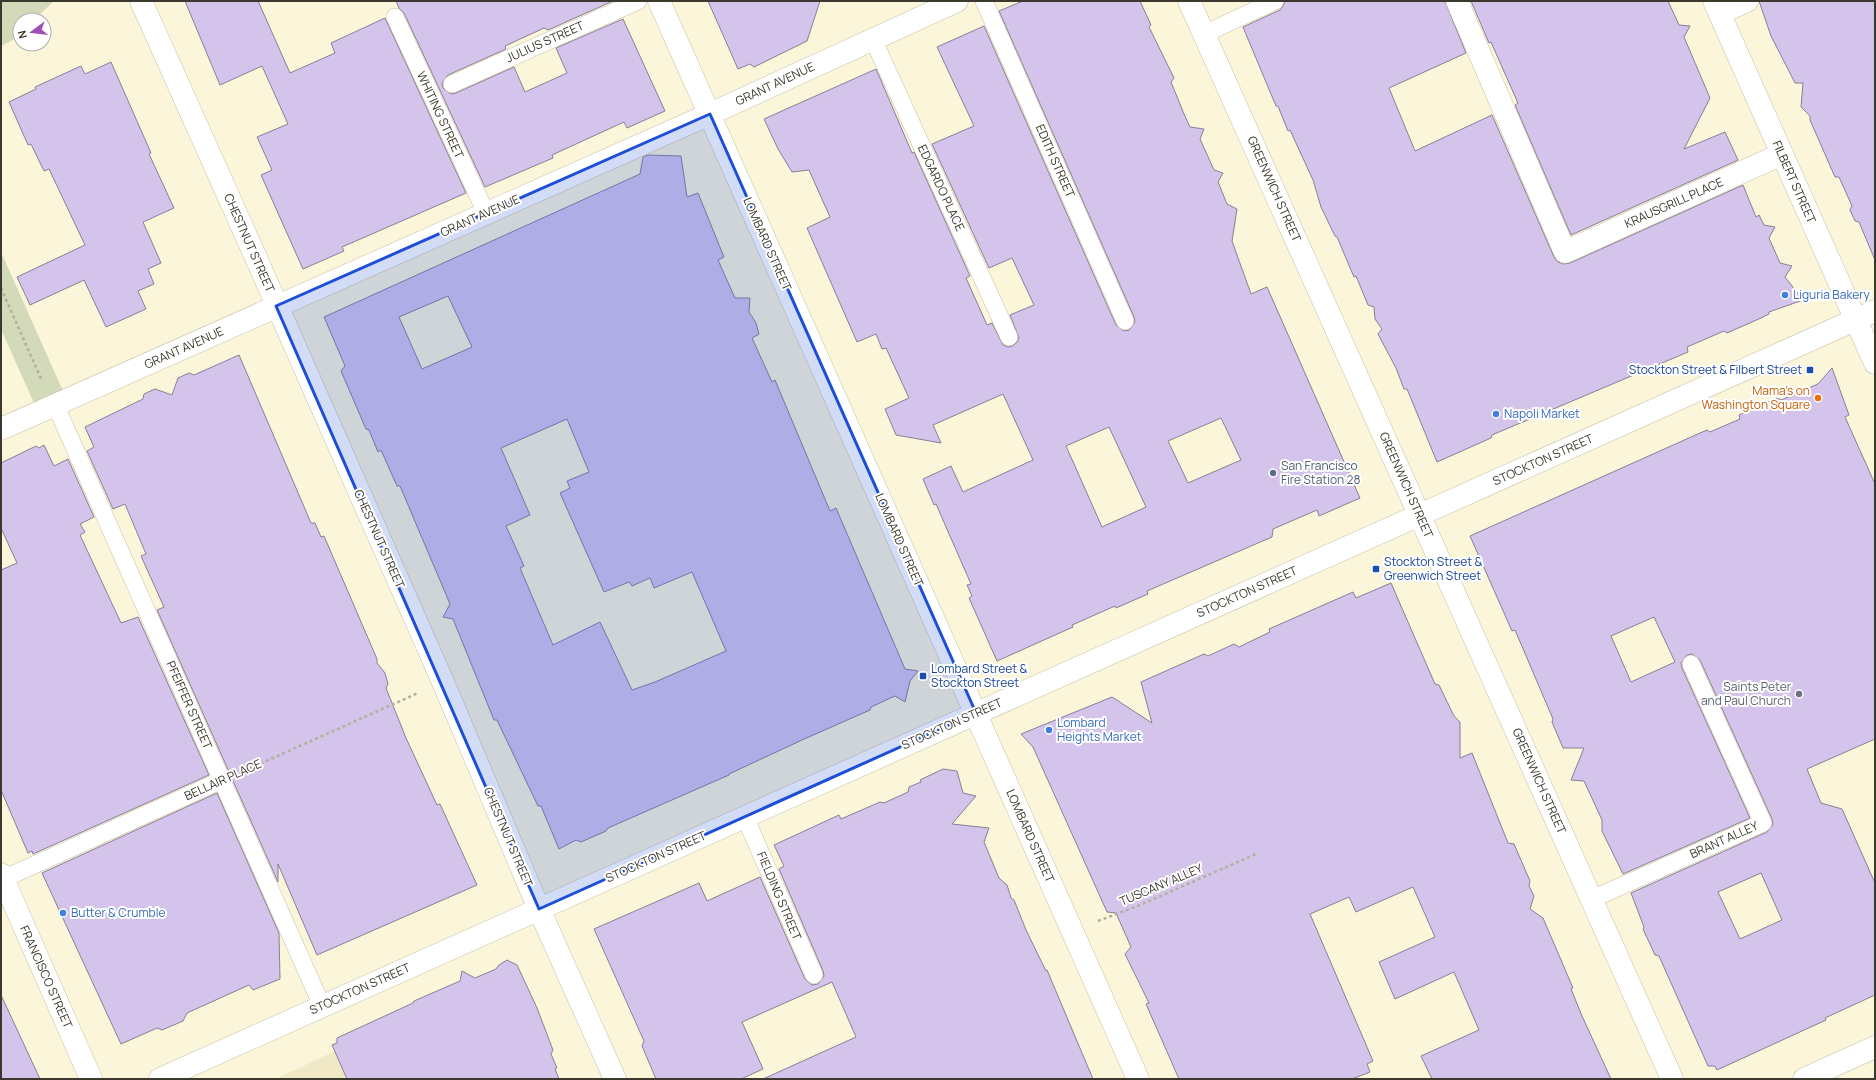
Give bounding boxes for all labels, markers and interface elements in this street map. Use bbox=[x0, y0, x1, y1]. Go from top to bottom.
north arrow bbox=[12, 12, 52, 52]
street label: JULIUS STREET bbox=[503, 16, 587, 66]
text: N bbox=[14, 29, 30, 40]
street label: GRANT AVENUE bbox=[733, 58, 817, 109]
street label: WHITING STREET bbox=[413, 68, 468, 162]
street label: EDITH STREET bbox=[1032, 122, 1080, 201]
street label: GREENWICH STREET bbox=[1243, 133, 1306, 245]
street label: FILBERT STREET bbox=[1769, 138, 1821, 227]
street label: EDGARDO PLACE bbox=[914, 142, 969, 234]
street label: KRAUSGRILL PLACE bbox=[1622, 173, 1726, 232]
street label: GRANT AVENUE bbox=[437, 190, 522, 241]
street label: CHESTNUT STREET bbox=[220, 191, 279, 296]
street label: LOMBARD STREET bbox=[739, 194, 796, 294]
place label: Liguria Bakery bbox=[1793, 286, 1870, 303]
marker: Liguria Bakery bbox=[1780, 290, 1790, 300]
street label: GRANT AVENUE bbox=[141, 322, 226, 373]
place label: Stockton Street & Filbert Street bbox=[1629, 361, 1802, 378]
marker: Stockton Street & Filbert Street bbox=[1805, 365, 1815, 375]
place label: Mama's on Washington Square bbox=[1701, 382, 1810, 413]
marker: Mama's on Washington Square bbox=[1813, 393, 1823, 403]
place label: Napoli Market bbox=[1504, 405, 1580, 422]
marker: Napoli Market bbox=[1491, 409, 1501, 419]
street label: GREENWICH STREET bbox=[1375, 429, 1438, 541]
street label: STOCKTON STREET bbox=[1490, 429, 1597, 489]
place label: San Francisco Fire Station 28 bbox=[1281, 457, 1360, 488]
marker: San Francisco Fire Station 28 bbox=[1268, 468, 1278, 478]
street label: CHESTNUT STREET bbox=[350, 487, 409, 592]
street label: LOMBARD STREET bbox=[871, 490, 928, 590]
place label: Stockton Street & Greenwich Street bbox=[1384, 553, 1482, 584]
street label: STOCKTON STREET bbox=[1194, 561, 1301, 621]
marker: Stockton Street & Greenwich Street bbox=[1371, 564, 1381, 574]
street label: PFEIFFER STREET bbox=[162, 658, 217, 752]
place label: Lombard Street & Stockton Street bbox=[931, 660, 1028, 691]
marker: Lombard Street & Stockton Street bbox=[918, 671, 928, 681]
place label: Saints Peter and Paul Church bbox=[1701, 678, 1792, 709]
marker: Saints Peter and Paul Church bbox=[1794, 689, 1804, 699]
street label: STOCKTON STREET bbox=[899, 693, 1006, 753]
place label: Lombard Heights Market bbox=[1057, 714, 1142, 745]
marker: Lombard Heights Market bbox=[1044, 725, 1054, 735]
street label: GREENWICH STREET bbox=[1508, 725, 1571, 837]
street label: BELLAIR PLACE bbox=[181, 755, 264, 804]
street label: CHESTNUT STREET bbox=[480, 784, 537, 890]
street label: LOMBARD STREET bbox=[1002, 786, 1059, 886]
street label: BRANT ALLEY bbox=[1687, 817, 1761, 862]
street label: STOCKTON STREET bbox=[603, 826, 710, 886]
street label: FIELDING STREET bbox=[753, 849, 806, 943]
street label: TUSCANY ALLEY bbox=[1117, 859, 1205, 910]
place label: Butter & Crumble bbox=[71, 904, 165, 921]
marker: Butter & Crumble bbox=[58, 908, 68, 918]
street label: FRANCISCO STREET bbox=[16, 923, 77, 1032]
street label: STOCKTON STREET bbox=[307, 958, 414, 1018]

